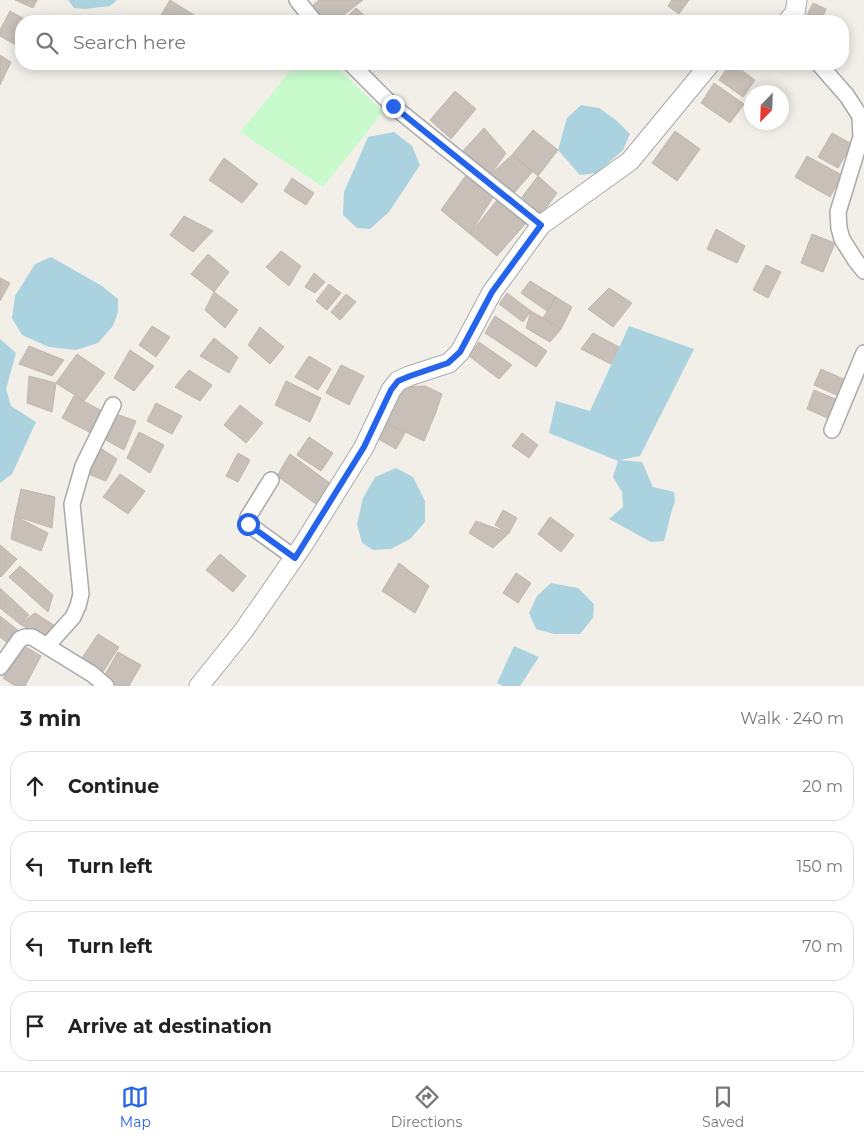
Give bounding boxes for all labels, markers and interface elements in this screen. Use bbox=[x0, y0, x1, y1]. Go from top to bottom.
search box bbox=[15, 15, 849, 70]
icon: search bbox=[33, 29, 61, 57]
text: Search here bbox=[73, 31, 186, 54]
north arrow bbox=[744, 85, 789, 130]
route end bbox=[382, 95, 405, 118]
route start bbox=[237, 513, 260, 536]
text: 3 min bbox=[20, 706, 81, 731]
text: Walk · 240 m bbox=[740, 709, 844, 728]
icon: ahead bbox=[21, 772, 49, 800]
text: Continue bbox=[68, 775, 159, 798]
text: 20 m bbox=[802, 777, 843, 796]
icon: left bbox=[21, 852, 49, 880]
text: Turn left bbox=[68, 855, 153, 878]
text: 150 m bbox=[796, 857, 843, 876]
icon: left bbox=[21, 932, 49, 960]
text: Turn left bbox=[68, 935, 153, 958]
text: 70 m bbox=[802, 937, 843, 956]
icon: arrive bbox=[21, 1012, 49, 1040]
text: Arrive at destination bbox=[68, 1015, 272, 1038]
tab: Map bbox=[120, 1083, 151, 1131]
tab: Directions bbox=[391, 1083, 462, 1131]
tab: Saved bbox=[702, 1083, 744, 1131]

